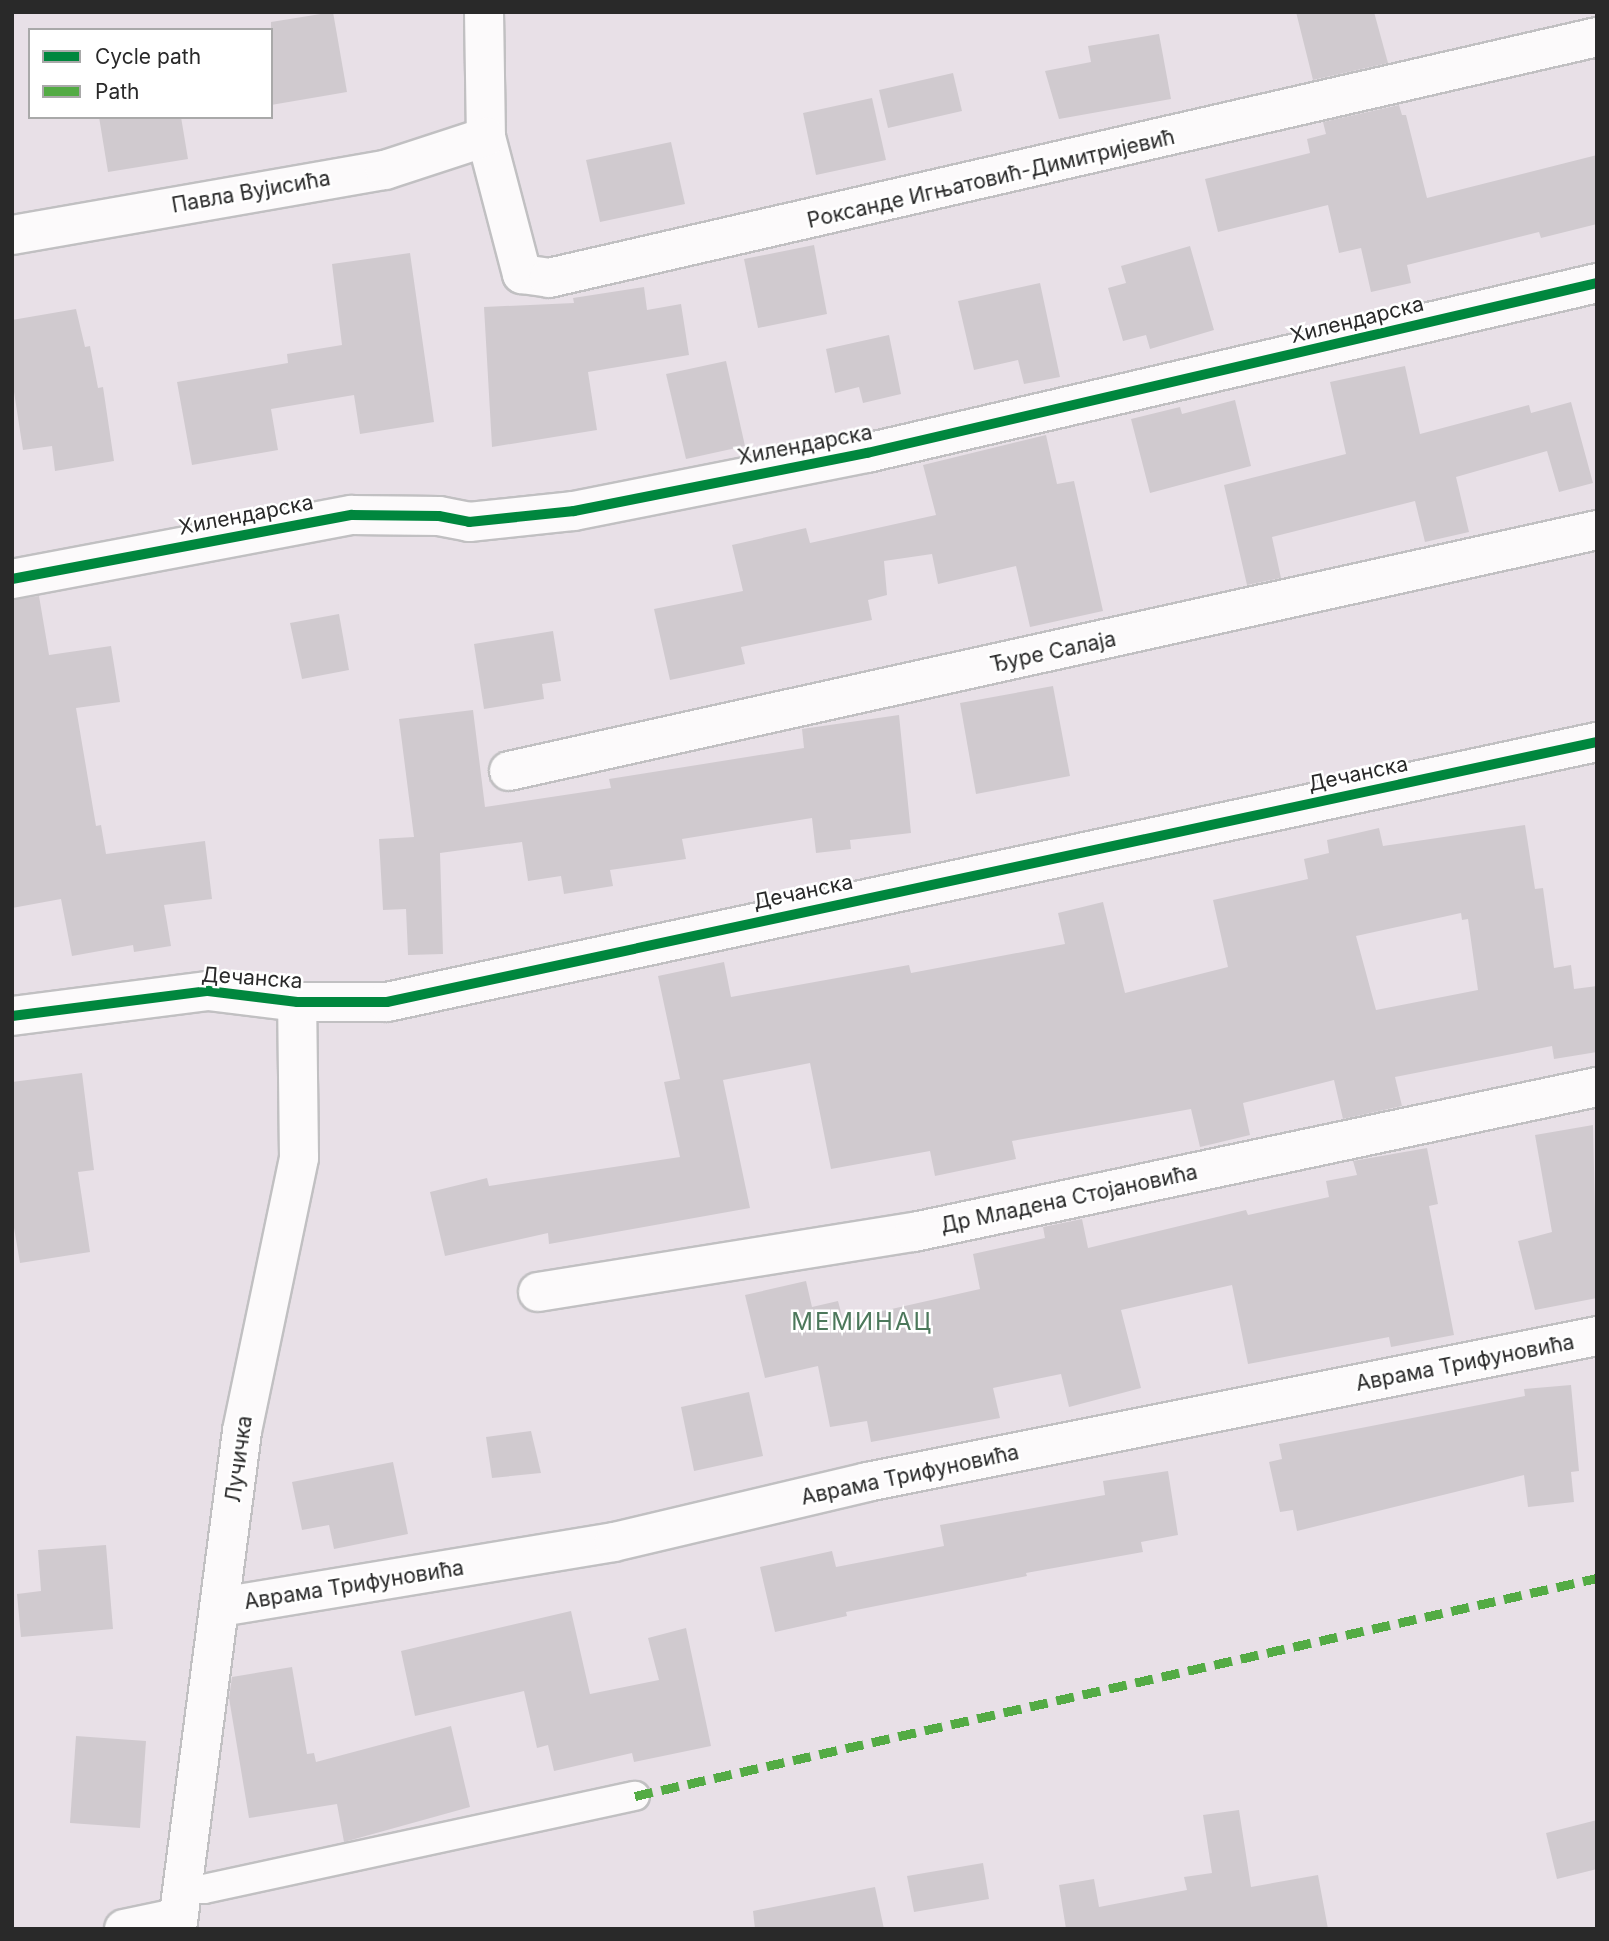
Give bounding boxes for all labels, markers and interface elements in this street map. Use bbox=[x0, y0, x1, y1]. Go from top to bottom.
legend bbox=[28, 28, 273, 119]
text: Cycle path bbox=[95, 44, 201, 69]
text: Path bbox=[95, 79, 140, 104]
street label: Роксанде Игњатовић-Димитријевић bbox=[805, 124, 1177, 234]
street label: Павла Вујисића bbox=[170, 166, 332, 218]
street label: Хилендарска bbox=[1288, 291, 1426, 349]
street label: Хилендарска bbox=[736, 420, 874, 470]
street label: Хилендарска bbox=[177, 490, 315, 540]
street label: Ђуре Салаја bbox=[988, 626, 1118, 678]
street label: Дечанска bbox=[1306, 751, 1410, 797]
street label: Дечанска bbox=[751, 869, 855, 915]
street label: Дечанска bbox=[201, 962, 303, 994]
street label: Др Младена Стојановића bbox=[938, 1159, 1200, 1239]
district label: МЕМИНАЦ bbox=[792, 1308, 932, 1336]
street label: Аврама Трифуновића bbox=[1354, 1329, 1576, 1397]
street label: Лучичка bbox=[220, 1414, 258, 1504]
street label: Аврама Трифуновића bbox=[799, 1440, 1021, 1510]
street label: Аврама Трифуновића bbox=[242, 1555, 466, 1615]

